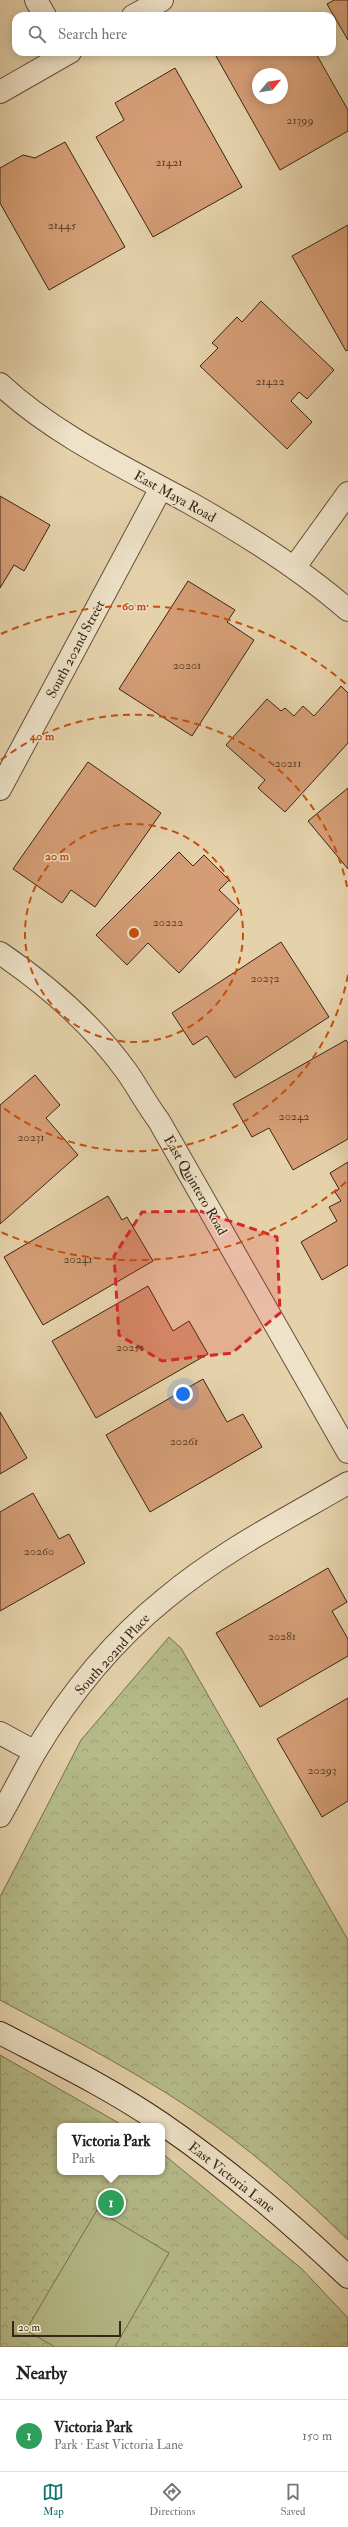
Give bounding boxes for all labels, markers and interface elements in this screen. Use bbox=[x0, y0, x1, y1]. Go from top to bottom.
search box bbox=[12, 12, 336, 56]
icon: search bbox=[26, 23, 48, 45]
text: Search here bbox=[58, 25, 127, 44]
north arrow bbox=[252, 68, 288, 104]
house number: 21399 bbox=[286, 113, 314, 128]
house number: 21421 bbox=[155, 155, 183, 170]
house number: 21445 bbox=[48, 218, 77, 233]
house number: 21422 bbox=[256, 374, 285, 389]
street label: East Maya Road bbox=[130, 467, 219, 527]
street label: South 202nd Street bbox=[42, 597, 109, 701]
text: 60 m bbox=[122, 599, 147, 614]
house number: 20201 bbox=[173, 658, 201, 673]
text: 40 m bbox=[29, 729, 55, 744]
house number: 20211 bbox=[275, 756, 301, 771]
text: 20 m bbox=[45, 849, 70, 864]
house number: 20222 bbox=[153, 915, 183, 930]
centre of rings bbox=[127, 926, 141, 940]
house number: 20232 bbox=[250, 971, 280, 986]
house number: 20242 bbox=[279, 1109, 309, 1124]
house number: 20231 bbox=[17, 1130, 45, 1145]
street label: East Quintero Road bbox=[160, 1132, 231, 1238]
house number: 20241 bbox=[63, 1252, 93, 1267]
house number: 20251 bbox=[116, 1340, 144, 1355]
your location bbox=[173, 1384, 193, 1404]
house number: 20261 bbox=[170, 1434, 198, 1449]
house number: 20260 bbox=[24, 1544, 54, 1559]
street label: South 202nd Place bbox=[71, 1610, 154, 1699]
house number: 20281 bbox=[268, 1629, 296, 1644]
house number: 20293 bbox=[307, 1763, 337, 1778]
popup bbox=[57, 2123, 165, 2175]
text: Victoria Park bbox=[72, 2132, 150, 2151]
street label: East Victoria Lane bbox=[185, 2138, 278, 2217]
text: Park bbox=[72, 2151, 95, 2167]
pin: 1 bbox=[98, 2188, 124, 2218]
scale bar bbox=[12, 2319, 121, 2338]
text: 20 m bbox=[18, 2321, 40, 2334]
text: Nearby bbox=[16, 2363, 67, 2384]
text: Victoria Park bbox=[54, 2418, 133, 2437]
text: 1 bbox=[27, 2428, 31, 2444]
text: 150 m bbox=[302, 2428, 332, 2444]
text: Park · East Victoria Lane bbox=[54, 2437, 183, 2453]
tab: Map bbox=[42, 2481, 64, 2518]
tab: Directions bbox=[149, 2481, 196, 2518]
tab: Saved bbox=[280, 2481, 306, 2518]

